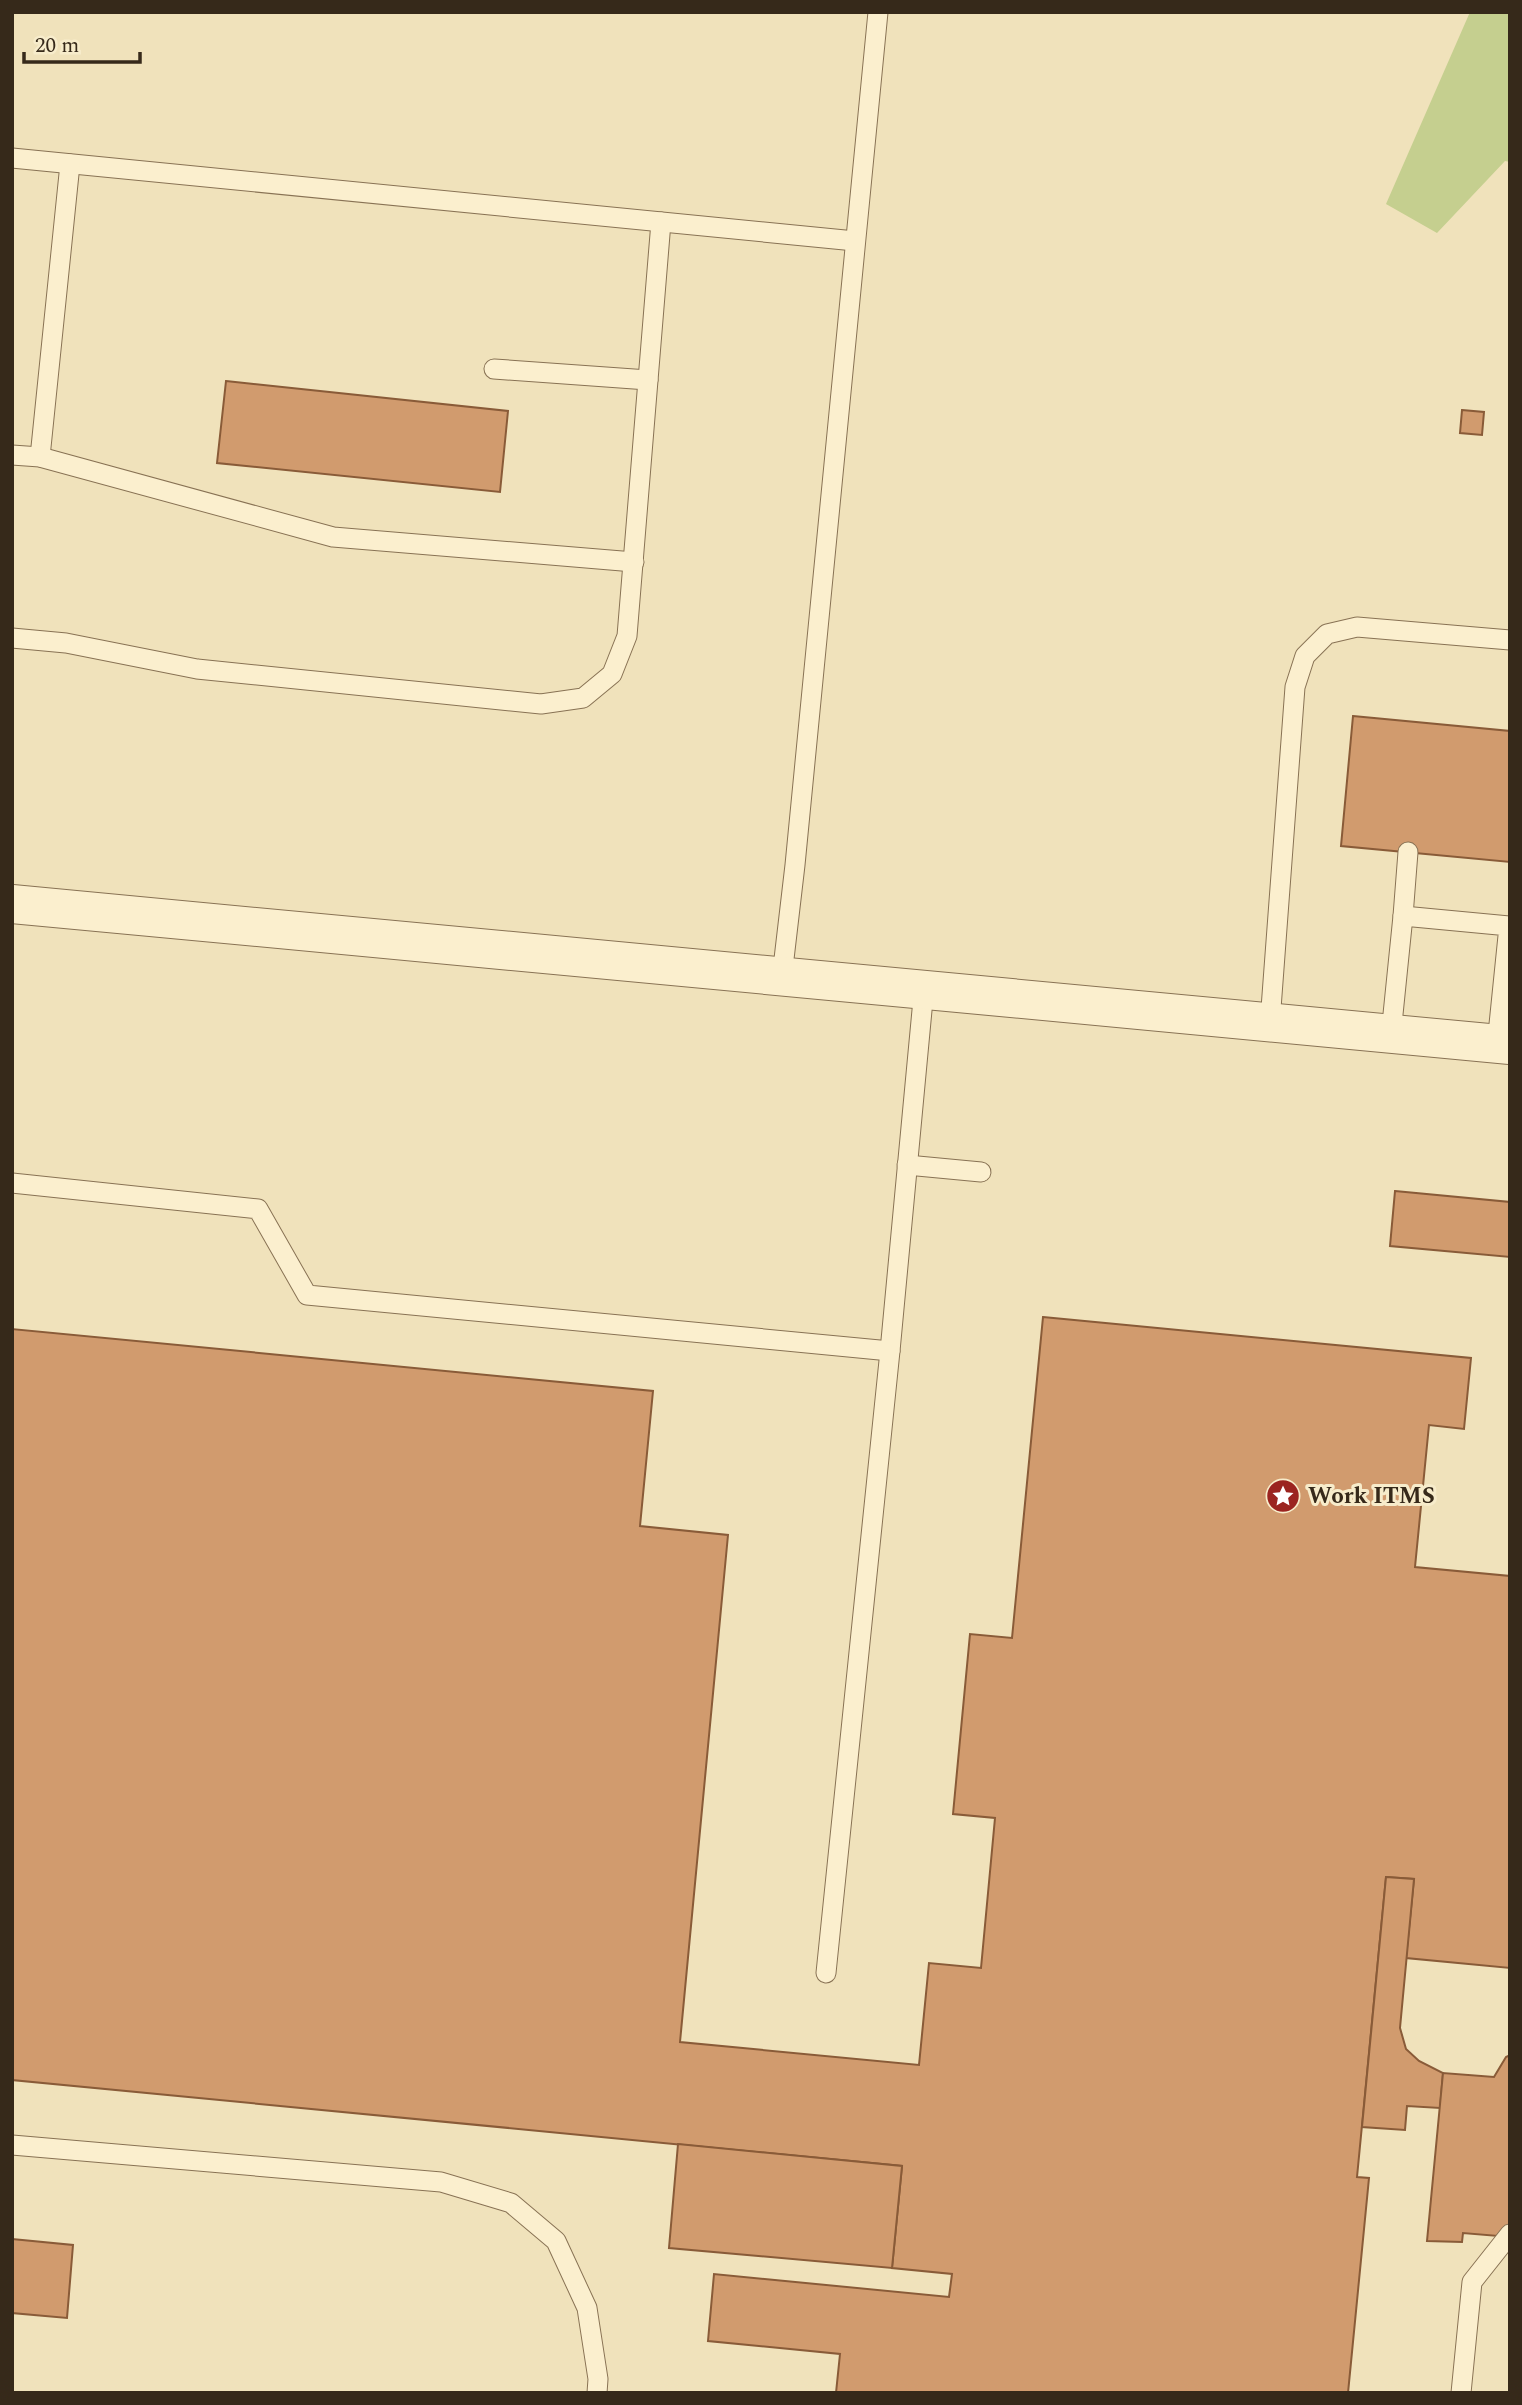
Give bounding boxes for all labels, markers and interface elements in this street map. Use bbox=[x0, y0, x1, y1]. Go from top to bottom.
scale bar bbox=[24, 21, 140, 65]
text: 20 m bbox=[35, 30, 79, 62]
place icon: Work ITMS bbox=[1264, 1477, 1302, 1515]
place label: Work ITMS bbox=[1308, 1479, 1435, 1514]

